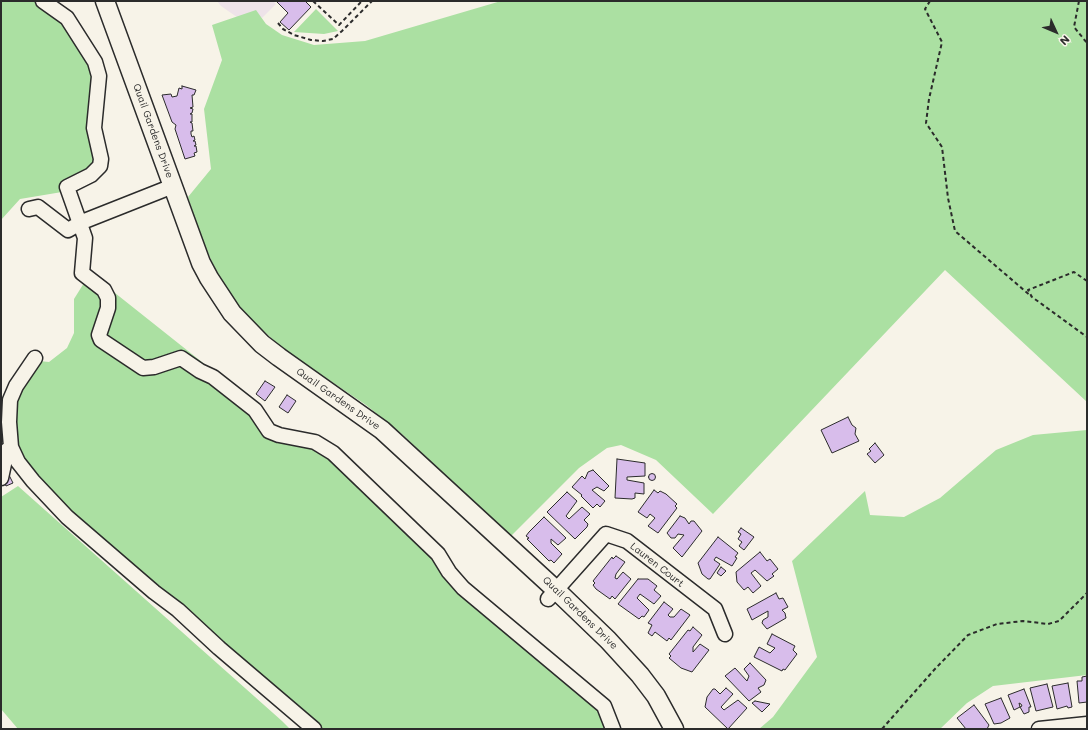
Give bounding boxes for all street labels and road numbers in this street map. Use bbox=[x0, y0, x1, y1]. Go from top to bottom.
street label: Quail Gardens Drive bbox=[130, 82, 176, 180]
street label: Quail Gardens Drive bbox=[294, 366, 382, 432]
street label: Lauren Court bbox=[628, 540, 686, 590]
street label: Quail Gardens Drive bbox=[540, 574, 620, 652]

